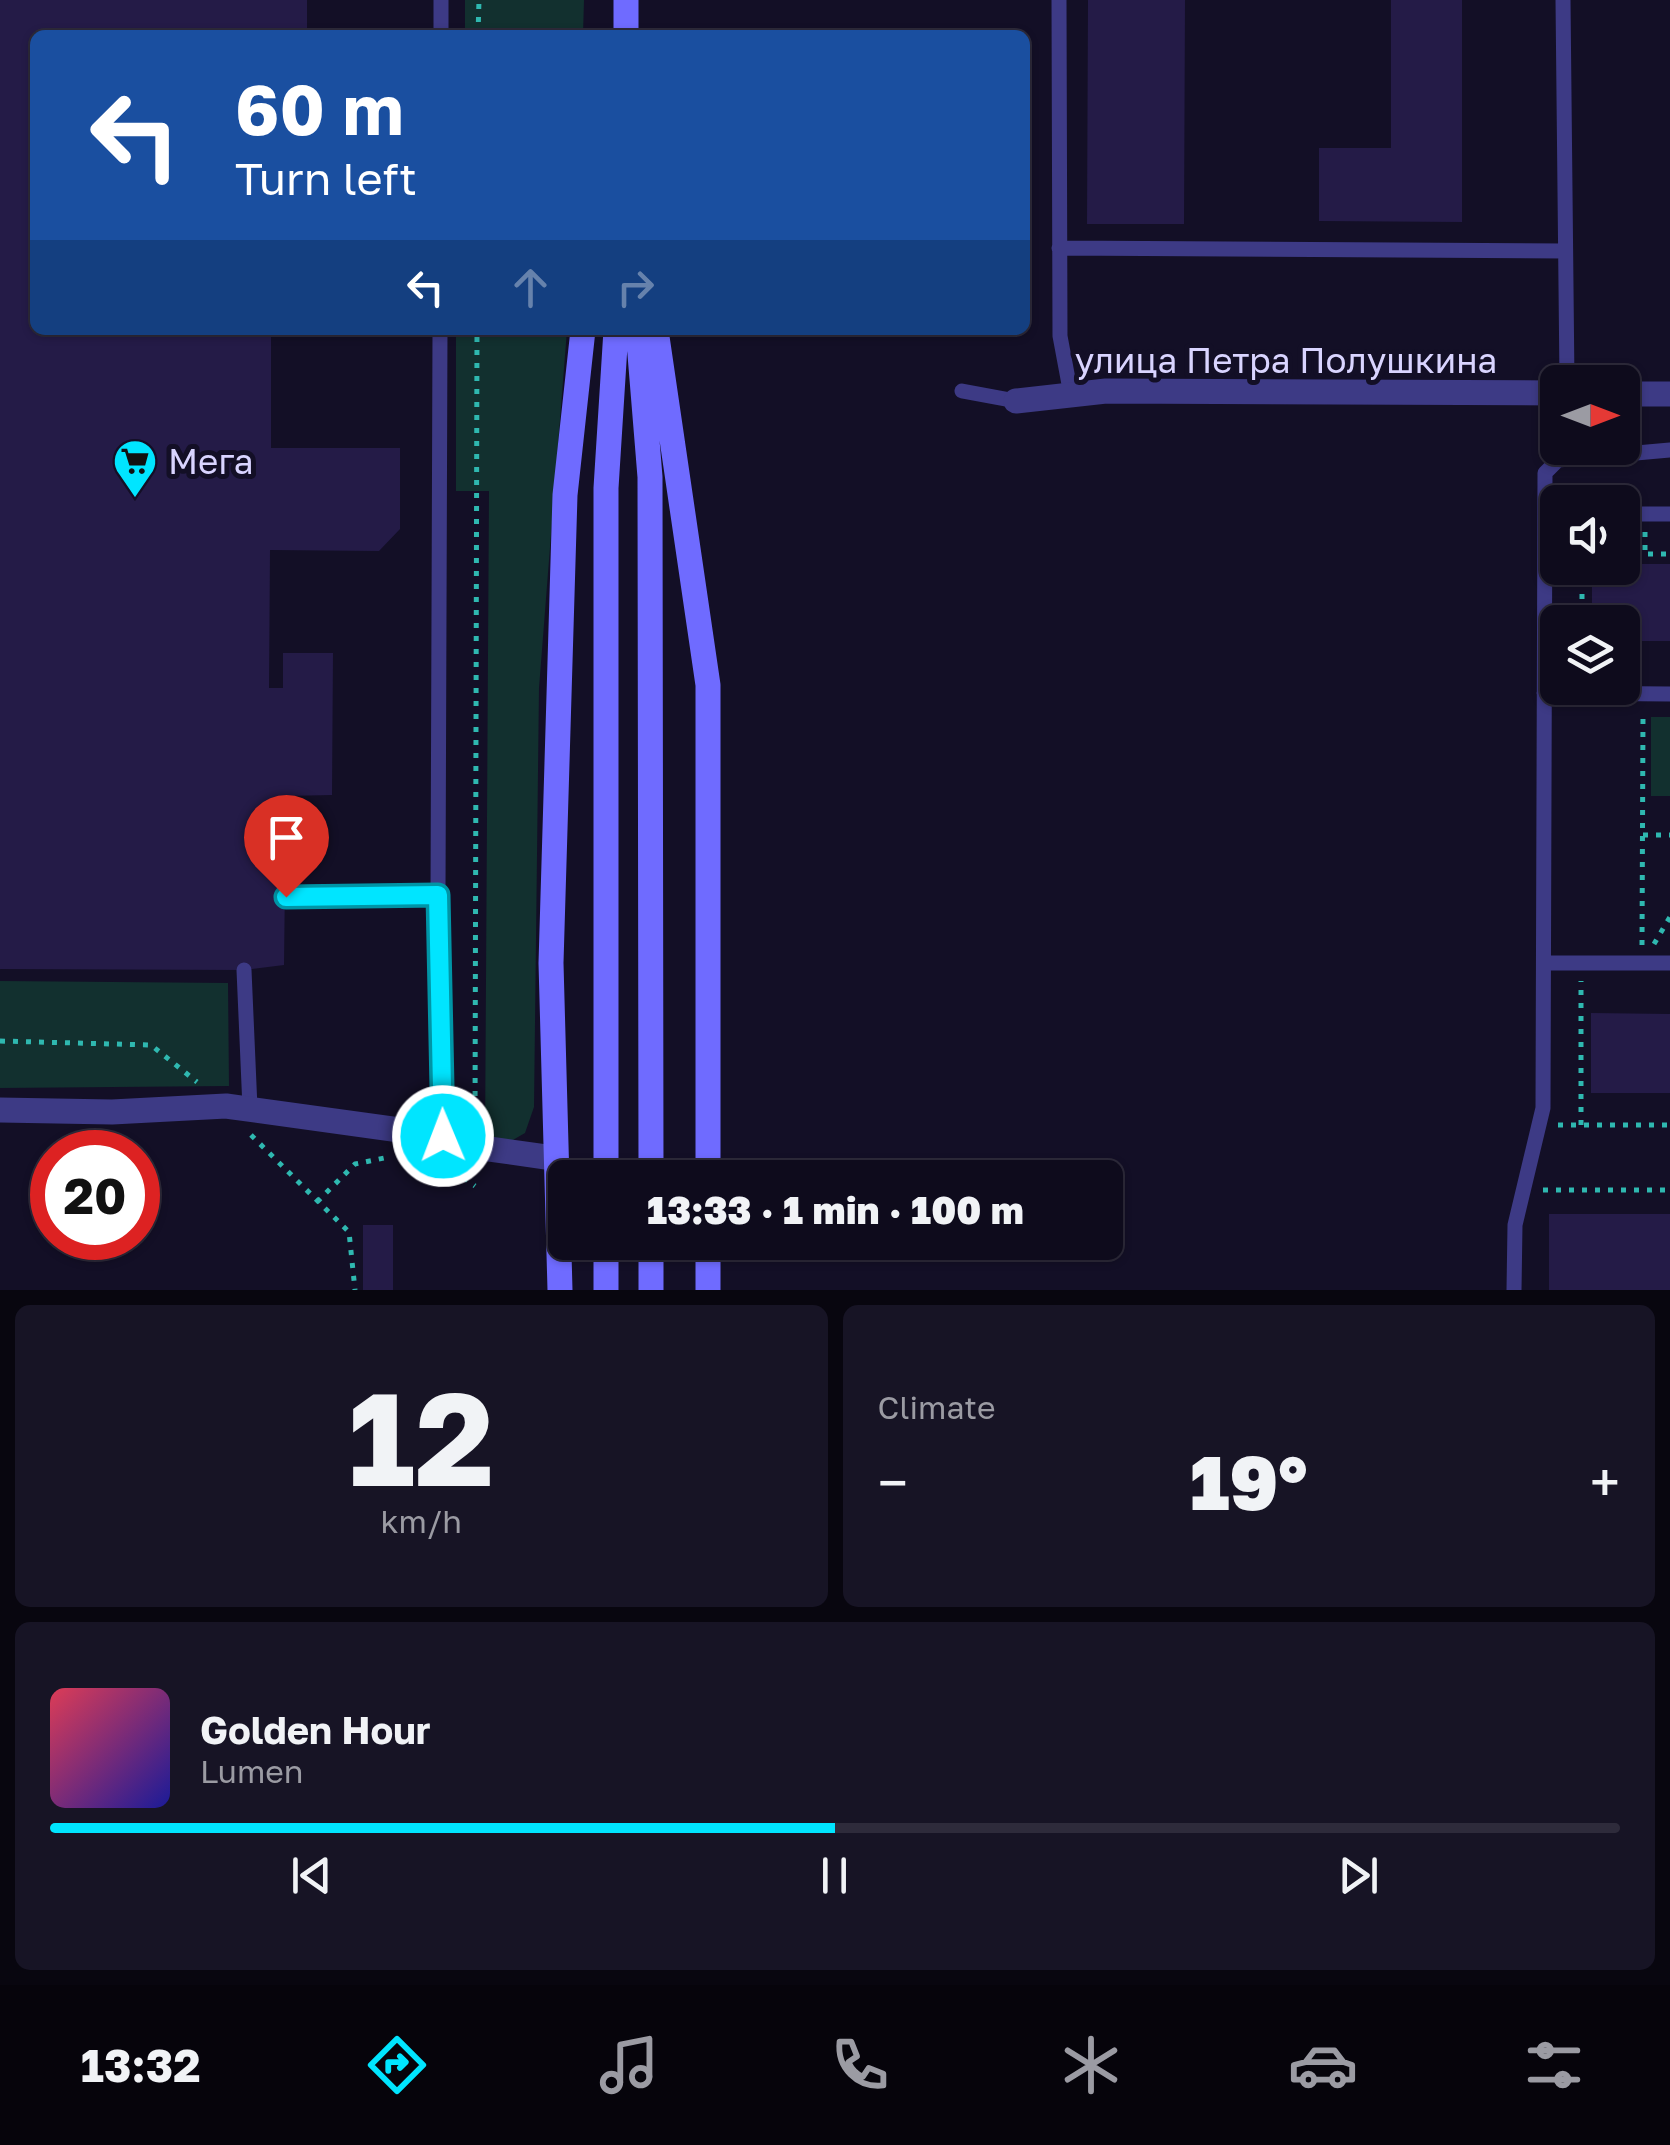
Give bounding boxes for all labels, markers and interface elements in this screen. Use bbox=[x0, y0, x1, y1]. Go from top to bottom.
text: 60 m bbox=[235, 66, 404, 150]
icon: left bbox=[70, 70, 200, 200]
text: Turn left bbox=[235, 151, 417, 205]
icon: left bbox=[398, 260, 453, 315]
icon: ahead bbox=[503, 260, 558, 315]
icon: right bbox=[608, 260, 663, 315]
street label: улица Петра Полушкина bbox=[1075, 339, 1497, 381]
north arrow bbox=[1540, 365, 1640, 465]
map controls bbox=[1540, 365, 1640, 705]
supermarket icon: Мега bbox=[112, 438, 158, 499]
place label: Мега bbox=[168, 440, 254, 482]
button: sound bbox=[1540, 485, 1640, 585]
button: layers bbox=[1540, 605, 1640, 705]
pin bbox=[244, 795, 329, 898]
icon: arrive bbox=[259, 810, 314, 865]
position arrow bbox=[391, 1084, 495, 1188]
speed limit sign: 20 bbox=[30, 1130, 160, 1260]
text: 13:33 · 1 min · 100 m bbox=[647, 1187, 1024, 1232]
text: 12 bbox=[348, 1359, 494, 1515]
text: Climate bbox=[878, 1388, 996, 1426]
text: 19° bbox=[1190, 1436, 1308, 1527]
text: − bbox=[878, 1449, 908, 1515]
text: + bbox=[1590, 1449, 1620, 1515]
text: km/h bbox=[381, 1502, 462, 1540]
text: Golden Hour bbox=[200, 1707, 431, 1752]
text: Lumen bbox=[200, 1752, 304, 1790]
icon: previous bbox=[284, 1848, 339, 1903]
icon: pause bbox=[807, 1848, 862, 1903]
icon: next bbox=[1331, 1848, 1386, 1903]
icon: directions bbox=[362, 2030, 432, 2100]
icon: music bbox=[594, 2030, 664, 2100]
icon: phone bbox=[825, 2030, 895, 2100]
icon: climate bbox=[1056, 2030, 1126, 2100]
icon: car bbox=[1288, 2030, 1358, 2100]
icon: filters bbox=[1519, 2030, 1589, 2100]
text: 13:32 bbox=[81, 2038, 201, 2092]

